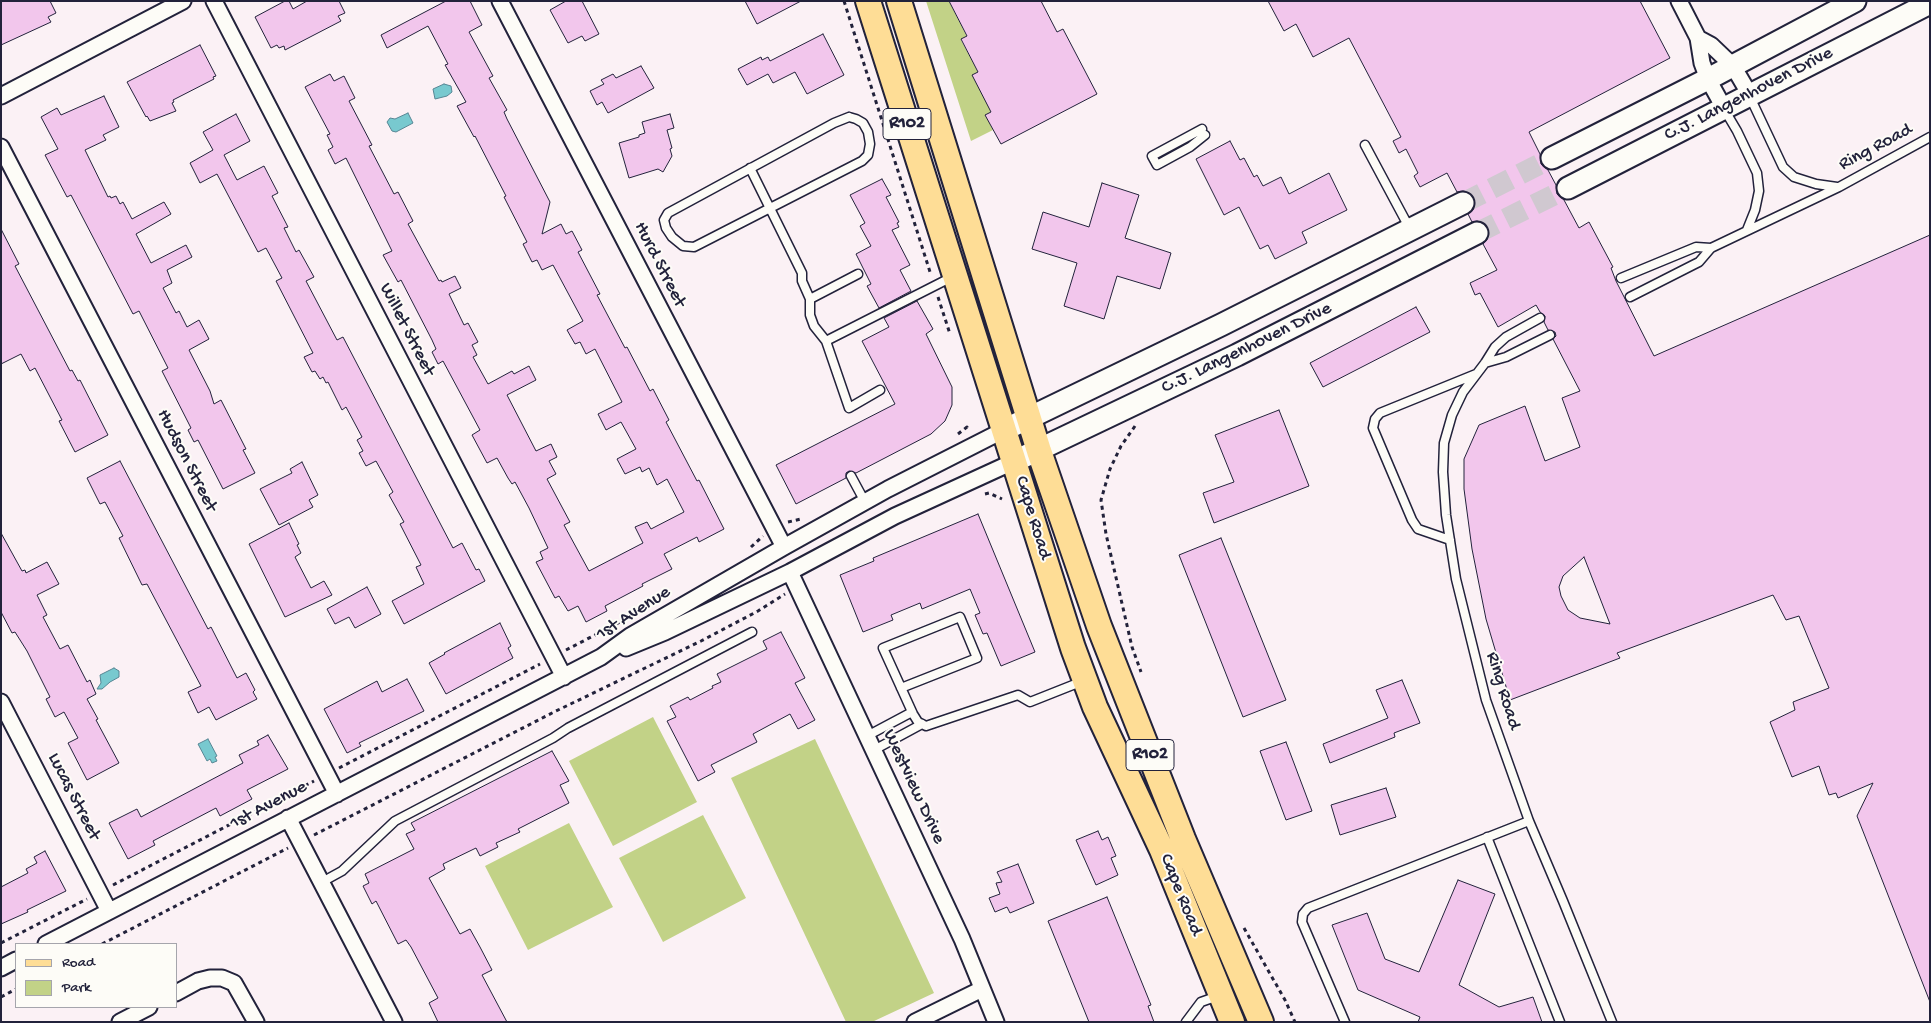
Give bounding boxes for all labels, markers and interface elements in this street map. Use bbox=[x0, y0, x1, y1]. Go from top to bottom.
street label: C.J. Langenhoven Drive bbox=[1661, 43, 1837, 147]
road number: R102 bbox=[883, 108, 931, 140]
street label: Ring Road bbox=[1835, 119, 1917, 177]
street label: Hurd Street bbox=[628, 218, 690, 312]
street label: Willet Street bbox=[373, 280, 439, 380]
street label: C.J. Langenhoven Drive bbox=[1158, 298, 1336, 400]
street label: Hudson Street bbox=[150, 406, 222, 516]
street label: Cape Road bbox=[1009, 474, 1055, 562]
street label: 1st Avenue bbox=[593, 582, 675, 646]
street label: Ring Road bbox=[1479, 649, 1525, 733]
street label: Westview Drive bbox=[877, 726, 949, 848]
road number: R102 bbox=[1126, 740, 1174, 770]
street label: Lucas Street bbox=[41, 749, 105, 845]
street label: 1st Avenue bbox=[227, 776, 311, 836]
street label: Cape Road bbox=[1153, 851, 1207, 939]
legend bbox=[15, 943, 178, 1008]
text: Road bbox=[62, 954, 95, 972]
text: Park bbox=[62, 979, 91, 997]

